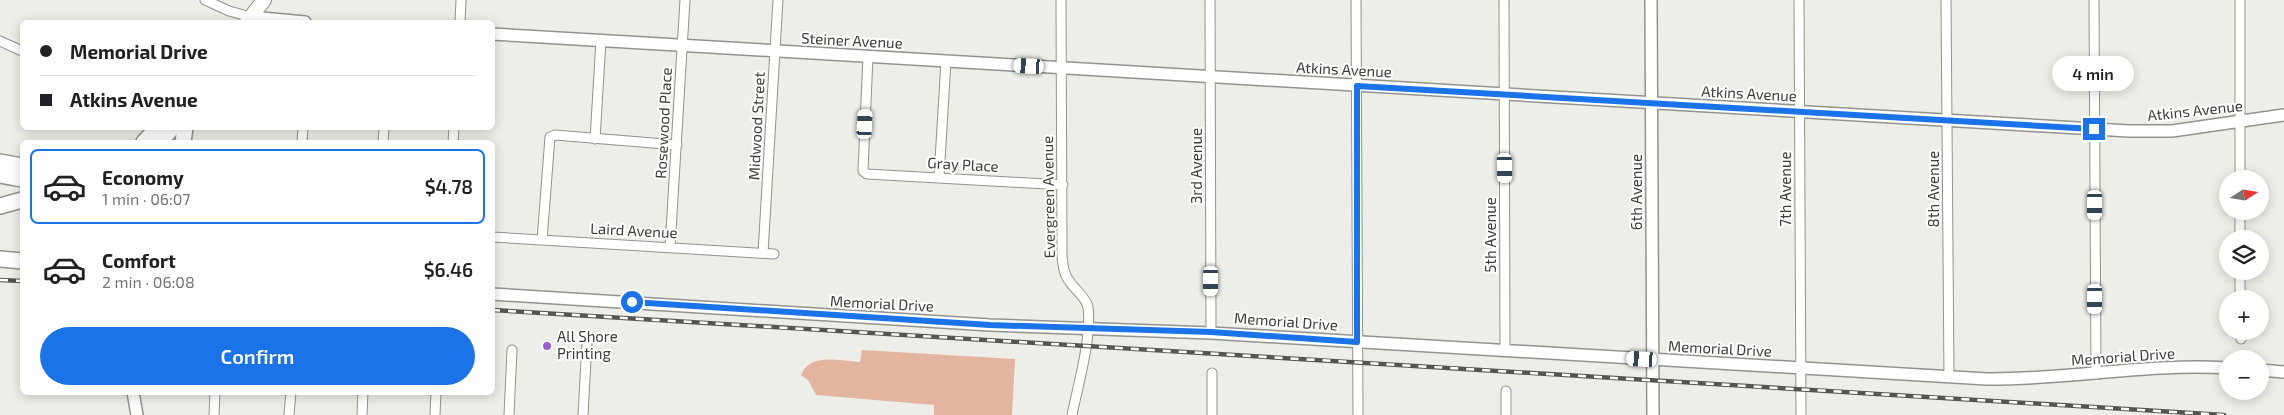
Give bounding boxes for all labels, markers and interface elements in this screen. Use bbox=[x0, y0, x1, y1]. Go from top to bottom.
street label: Steiner Avenue bbox=[801, 28, 903, 52]
text: Memorial Drive bbox=[70, 40, 208, 63]
callout: 4 min bbox=[2053, 56, 2135, 92]
car bbox=[1013, 58, 1044, 74]
street label: Atkins Avenue bbox=[1296, 58, 1392, 80]
text: 4 min bbox=[2072, 64, 2114, 83]
street label: Rosewood Place bbox=[651, 67, 675, 179]
street label: Midwood Street bbox=[744, 71, 768, 181]
street label: Atkins Avenue bbox=[1701, 82, 1797, 104]
text: Atkins Avenue bbox=[70, 88, 198, 111]
street label: Atkins Avenue bbox=[2146, 96, 2243, 124]
car bbox=[856, 109, 873, 139]
route end bbox=[2083, 118, 2105, 140]
street label: 3rd Avenue bbox=[1187, 128, 1205, 204]
street label: Evergreen Avenue bbox=[1038, 136, 1058, 258]
street label: 7th Avenue bbox=[1776, 151, 1794, 227]
street label: 8th Avenue bbox=[1924, 151, 1942, 227]
street label: Gray Place bbox=[927, 153, 999, 175]
car bbox=[1497, 153, 1512, 183]
street label: 6th Avenue bbox=[1627, 154, 1645, 230]
icon: car bbox=[42, 164, 87, 209]
text: Economy bbox=[102, 166, 184, 189]
north arrow bbox=[2219, 170, 2269, 220]
map controls bbox=[2219, 170, 2269, 400]
text: $4.78 bbox=[425, 175, 473, 198]
text: 1 min · 06:07 bbox=[102, 189, 191, 208]
car bbox=[2087, 190, 2102, 220]
street label: 5th Avenue bbox=[1481, 197, 1499, 273]
street label: Laird Avenue bbox=[590, 219, 678, 241]
button: layers bbox=[2219, 230, 2269, 280]
icon: car bbox=[42, 247, 87, 292]
text: Comfort bbox=[102, 249, 176, 272]
text: $6.46 bbox=[424, 258, 473, 281]
car bbox=[1203, 266, 1218, 296]
text: 2 min · 06:08 bbox=[102, 272, 195, 291]
car bbox=[2087, 284, 2102, 314]
button: + bbox=[2219, 290, 2269, 340]
route start bbox=[621, 291, 643, 313]
street label: Memorial Drive bbox=[830, 291, 934, 315]
street label: Memorial Drive bbox=[1234, 308, 1339, 334]
button: Confirm bbox=[40, 327, 475, 385]
place label: All Shore Printing bbox=[557, 327, 618, 362]
street label: Memorial Drive bbox=[1668, 336, 1772, 360]
marker: All Shore Printing bbox=[541, 340, 553, 352]
street label: Memorial Drive bbox=[2070, 343, 2175, 369]
button: − bbox=[2219, 350, 2269, 400]
car bbox=[1626, 351, 1657, 367]

